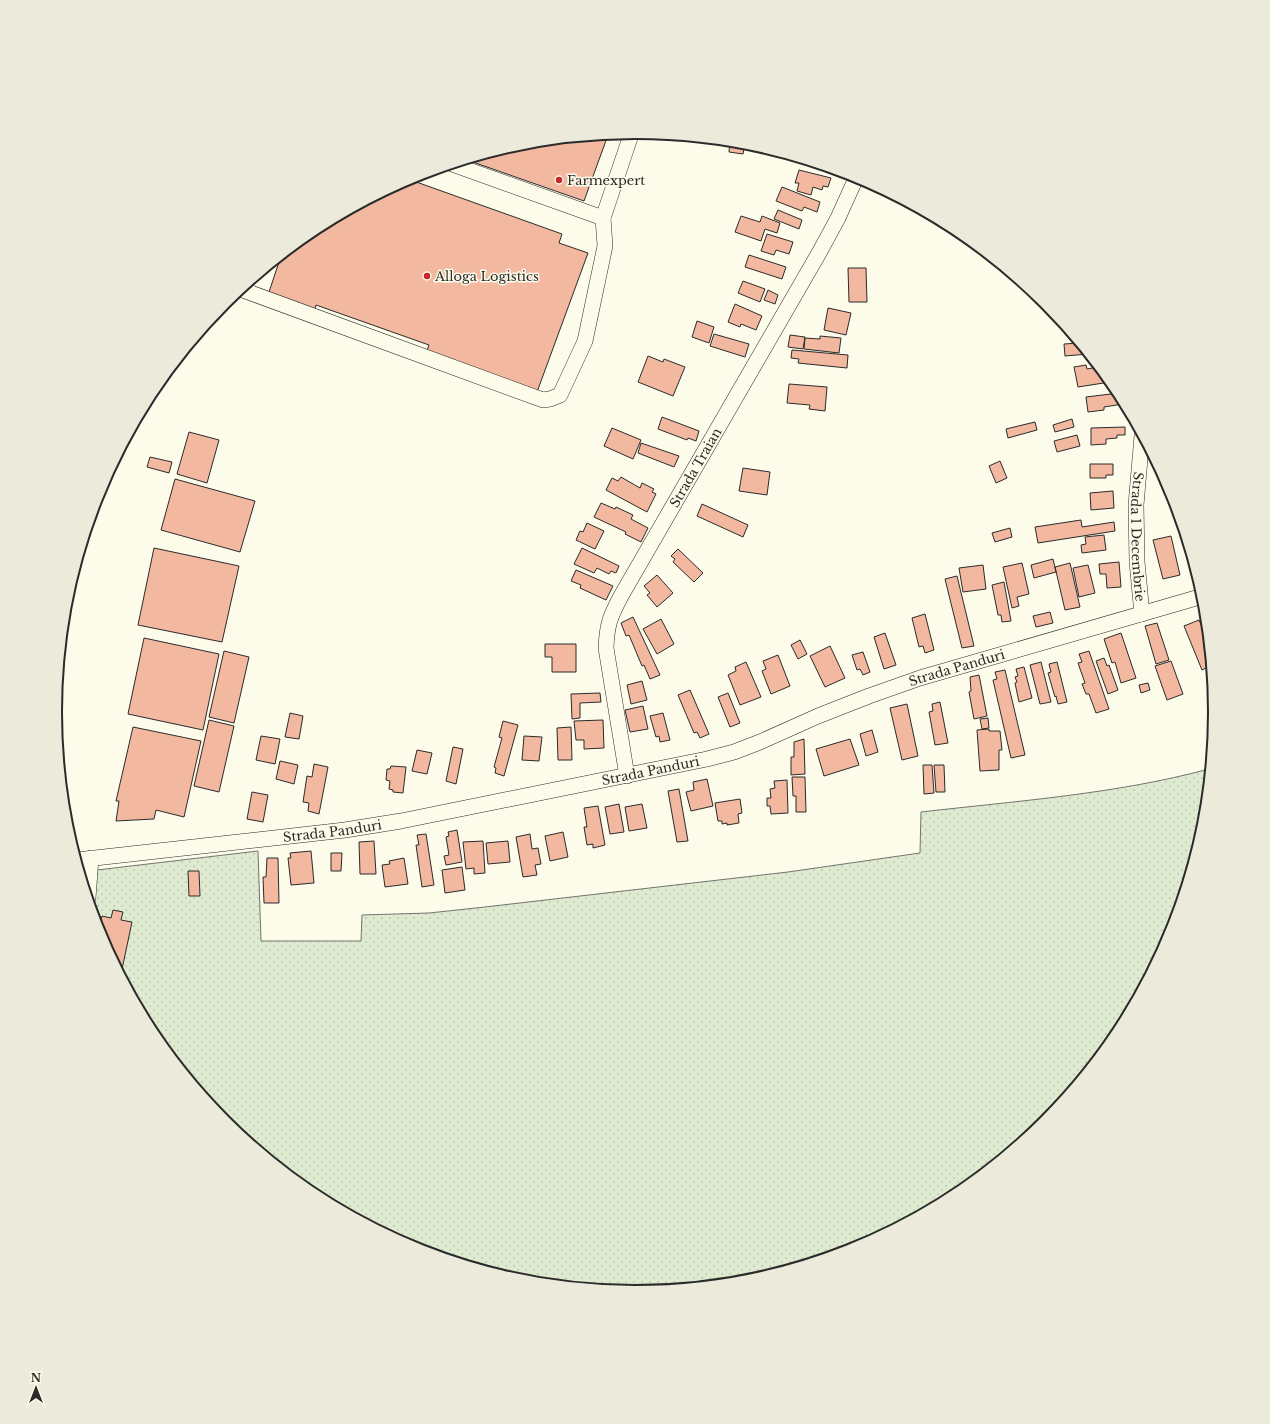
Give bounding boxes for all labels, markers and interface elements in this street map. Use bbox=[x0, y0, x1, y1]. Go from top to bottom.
place label: Farmexpert bbox=[567, 172, 645, 189]
marker: Farmexpert bbox=[554, 175, 564, 185]
place label: Alloga Logistics bbox=[434, 268, 539, 285]
marker: Alloga Logistics bbox=[422, 271, 432, 281]
street label: Strada Traian bbox=[666, 425, 725, 511]
street label: Strada 1 Decembrie bbox=[1127, 471, 1149, 602]
street label: Strada Panduri bbox=[907, 646, 1007, 690]
street label: Strada Panduri bbox=[600, 753, 702, 789]
street label: Strada Panduri bbox=[282, 816, 384, 846]
north arrow bbox=[16, 1368, 56, 1408]
text: N bbox=[31, 1371, 42, 1385]

